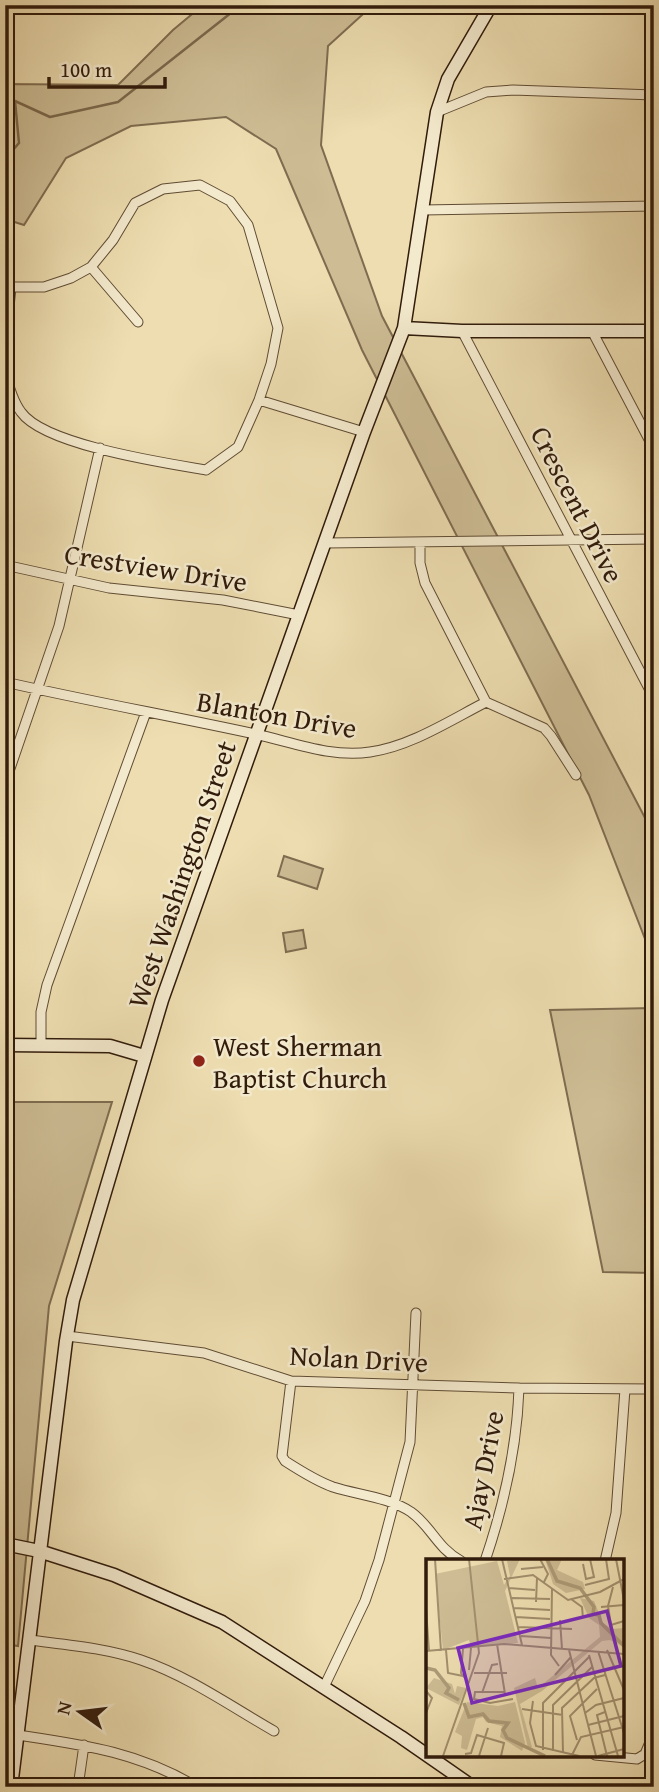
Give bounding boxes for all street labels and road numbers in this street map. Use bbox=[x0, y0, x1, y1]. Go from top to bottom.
street label: Crescent Drive bbox=[521, 419, 635, 589]
street label: Crestview Drive bbox=[62, 532, 250, 602]
street label: Blanton Drive bbox=[194, 680, 360, 748]
street label: West Washington Street bbox=[116, 735, 246, 1013]
street label: Nolan Drive bbox=[289, 1334, 429, 1382]
street label: Ajay Drive bbox=[450, 1407, 514, 1533]

